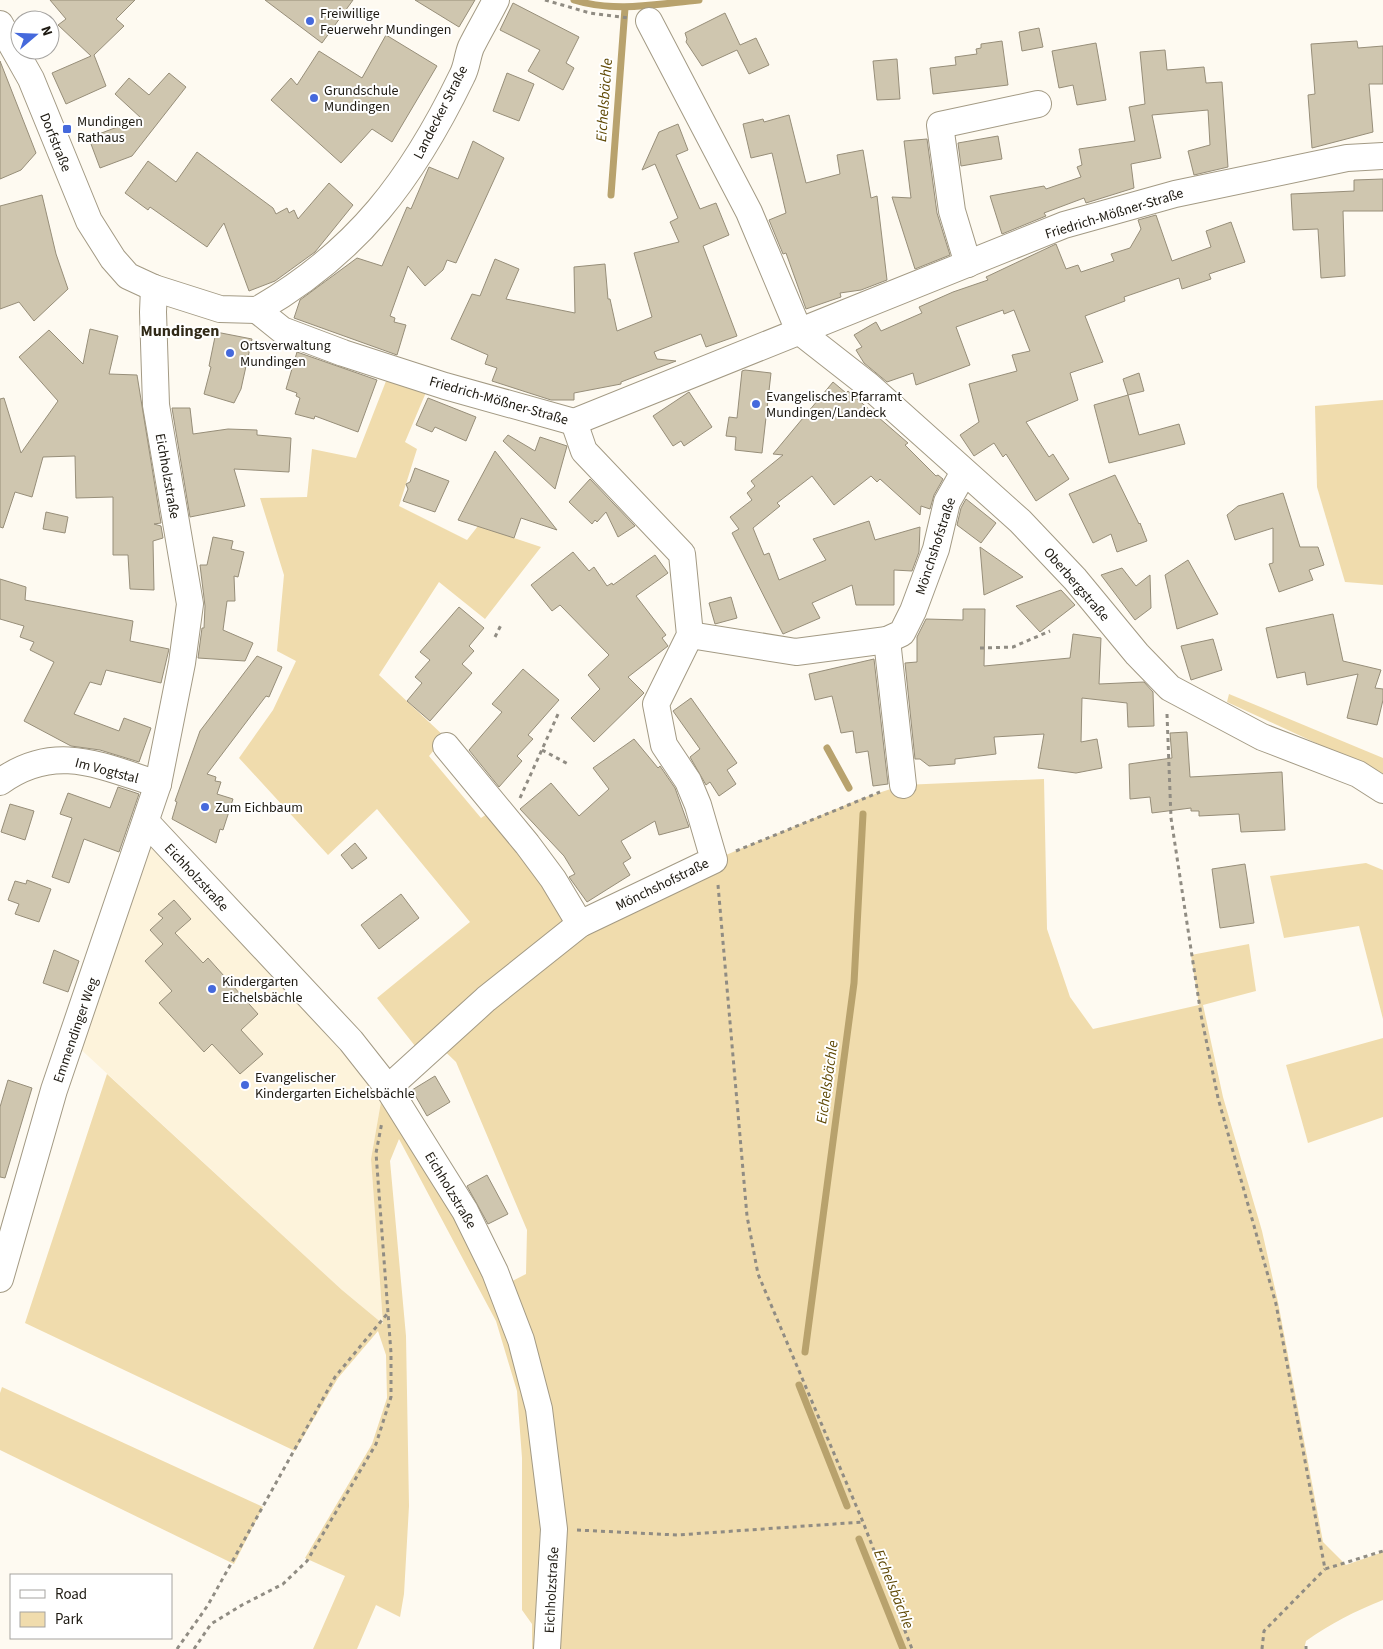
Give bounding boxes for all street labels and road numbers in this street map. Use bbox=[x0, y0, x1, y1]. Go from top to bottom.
street label: Landecker Straße bbox=[409, 62, 473, 163]
street label: Dorfstraße bbox=[34, 110, 76, 175]
street label: Friedrich-Mößner-Straße bbox=[1043, 183, 1186, 245]
street label: Friedrich-Mößner-Straße bbox=[427, 372, 571, 430]
street label: Eichholzstraße bbox=[150, 432, 184, 521]
street label: Mönchshofstraße bbox=[911, 495, 961, 598]
street label: Oberbergstraße bbox=[1038, 543, 1114, 626]
street label: Im Vogtstal bbox=[73, 753, 141, 789]
street label: Eichholzstraße bbox=[159, 839, 233, 916]
street label: Mönchshofstraße bbox=[612, 854, 712, 916]
street label: Emmendinger Weg bbox=[49, 975, 103, 1086]
street label: Eichholzstraße bbox=[419, 1148, 481, 1233]
street label: Eichholzstraße bbox=[540, 1546, 564, 1634]

